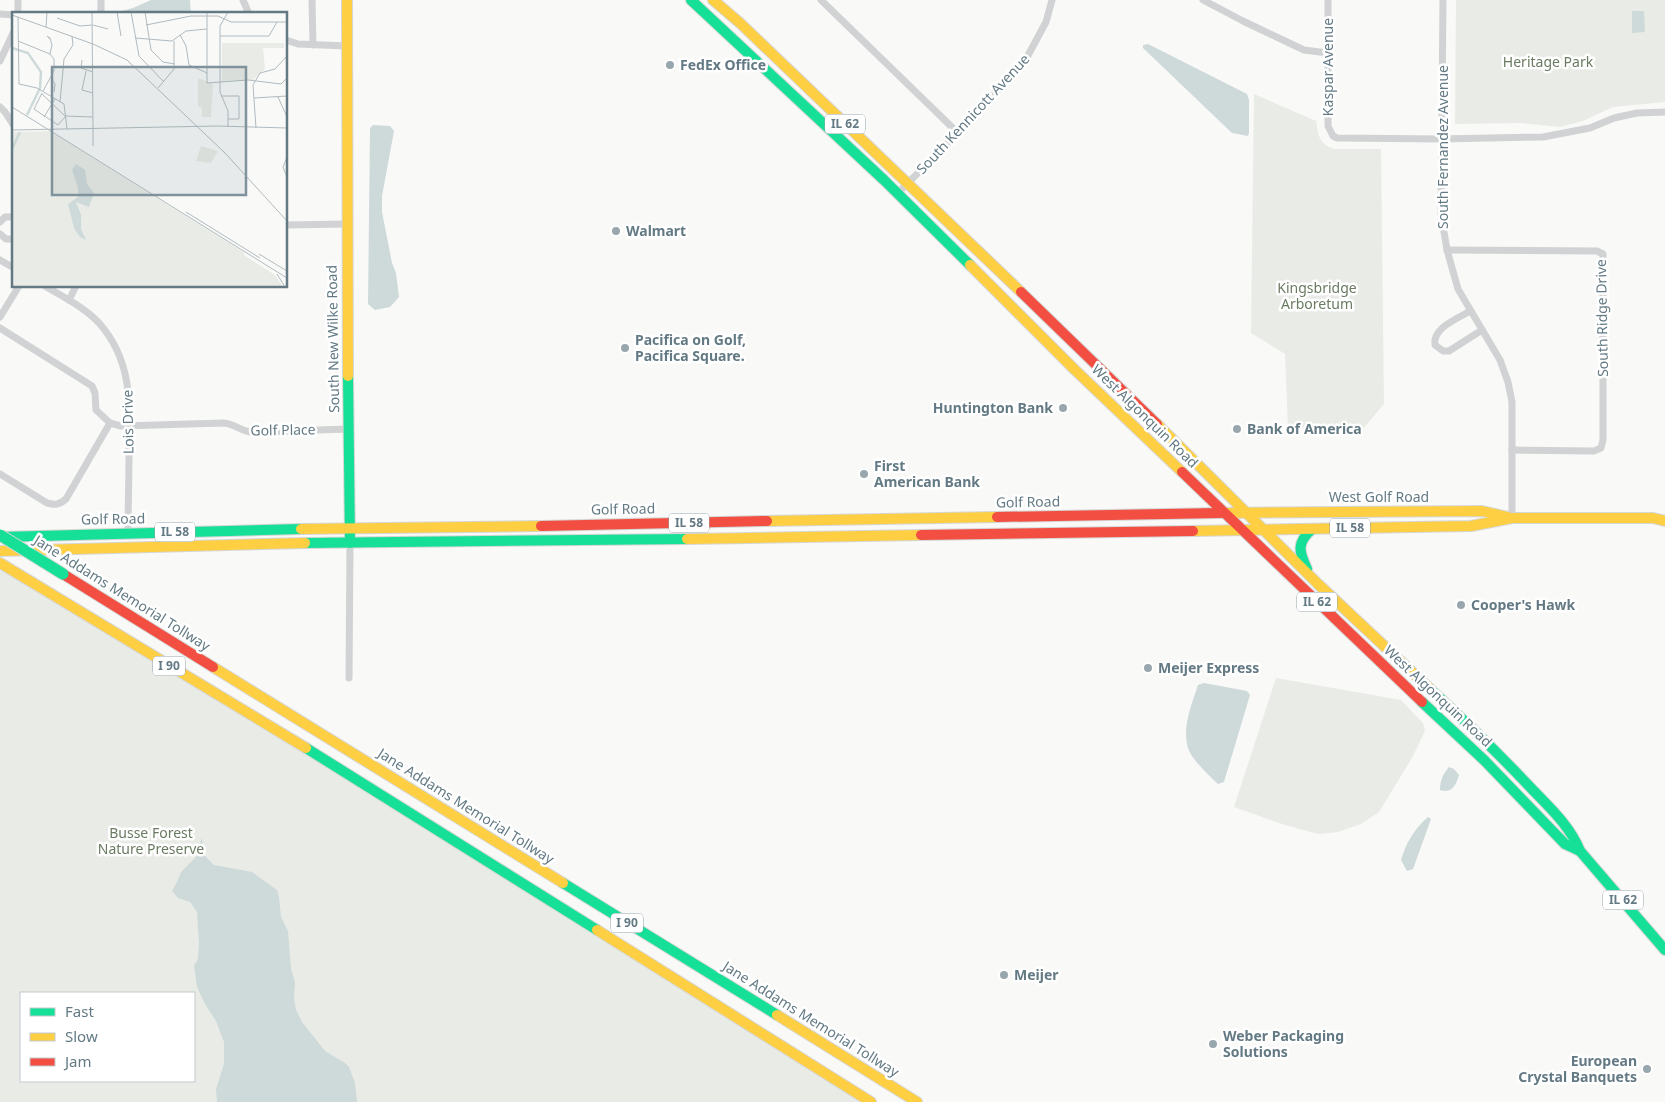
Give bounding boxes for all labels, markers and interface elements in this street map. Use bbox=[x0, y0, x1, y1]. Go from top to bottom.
inset map bbox=[12, 12, 288, 288]
street label: Kaspar Avenue bbox=[1318, 18, 1337, 116]
street label: South Kennicott Avenue bbox=[912, 49, 1033, 178]
park label: Heritage Park bbox=[1503, 52, 1594, 71]
place label: FedEx Office bbox=[680, 55, 766, 74]
marker: FedEx Office bbox=[664, 59, 676, 71]
street label: South Fernandez Avenue bbox=[1433, 65, 1452, 229]
road number: IL 62 bbox=[825, 115, 865, 134]
place label: Walmart bbox=[626, 221, 686, 240]
marker: Walmart bbox=[610, 225, 622, 237]
street label: South Ridge Drive bbox=[1591, 259, 1612, 377]
street label: South New Wilke Road bbox=[322, 265, 343, 413]
park label: Kingsbridge Arboretum bbox=[1277, 278, 1357, 313]
place label: Pacifica on Golf, Pacifica Square. bbox=[635, 330, 746, 365]
marker: Pacifica on Golf, Pacifica Square. bbox=[619, 342, 631, 354]
street label: West Algonquin Road bbox=[1088, 360, 1203, 471]
street label: Lois Drive bbox=[117, 390, 138, 454]
place label: Huntington Bank bbox=[933, 398, 1053, 417]
marker: Huntington Bank bbox=[1057, 402, 1069, 414]
street label: Golf Place bbox=[250, 419, 316, 440]
place label: Bank of America bbox=[1247, 419, 1362, 438]
marker: Bank of America bbox=[1231, 423, 1243, 435]
place label: First American Bank bbox=[874, 456, 980, 491]
marker: First American Bank bbox=[858, 468, 870, 480]
street label: West Golf Road bbox=[1329, 487, 1429, 506]
street label: Golf Road bbox=[996, 491, 1060, 512]
street label: Golf Road bbox=[591, 498, 655, 519]
street label: Golf Road bbox=[81, 508, 145, 529]
road number: IL 58 bbox=[669, 514, 709, 532]
road number: IL 58 bbox=[1330, 518, 1370, 538]
road number: IL 58 bbox=[155, 522, 195, 542]
street label: Jane Addams Memorial Tollway bbox=[29, 529, 215, 655]
road number: IL 62 bbox=[1297, 592, 1337, 612]
place label: Cooper's Hawk bbox=[1471, 595, 1576, 614]
marker: Cooper's Hawk bbox=[1455, 599, 1467, 611]
street label: West Algonquin Road bbox=[1380, 641, 1496, 751]
road number: I 90 bbox=[153, 656, 185, 676]
place label: Meijer Express bbox=[1158, 658, 1259, 677]
marker: Meijer Express bbox=[1142, 662, 1154, 674]
street label: Jane Addams Memorial Tollway bbox=[373, 742, 559, 868]
park label: Busse Forest Nature Preserve bbox=[98, 823, 204, 858]
road number: IL 62 bbox=[1603, 890, 1643, 910]
road number: I 90 bbox=[611, 914, 643, 932]
street label: Jane Addams Memorial Tollway bbox=[718, 955, 904, 1081]
place label: Meijer bbox=[1014, 965, 1059, 984]
marker: Meijer bbox=[998, 969, 1010, 981]
legend bbox=[20, 992, 195, 1082]
text: Fast bbox=[65, 1001, 94, 1021]
text: Slow bbox=[65, 1026, 98, 1046]
place label: Weber Packaging Solutions bbox=[1223, 1026, 1344, 1061]
marker: Weber Packaging Solutions bbox=[1207, 1038, 1219, 1050]
text: Jam bbox=[63, 1051, 92, 1071]
place label: European Crystal Banquets bbox=[1518, 1051, 1637, 1086]
marker: European Crystal Banquets bbox=[1641, 1063, 1653, 1075]

